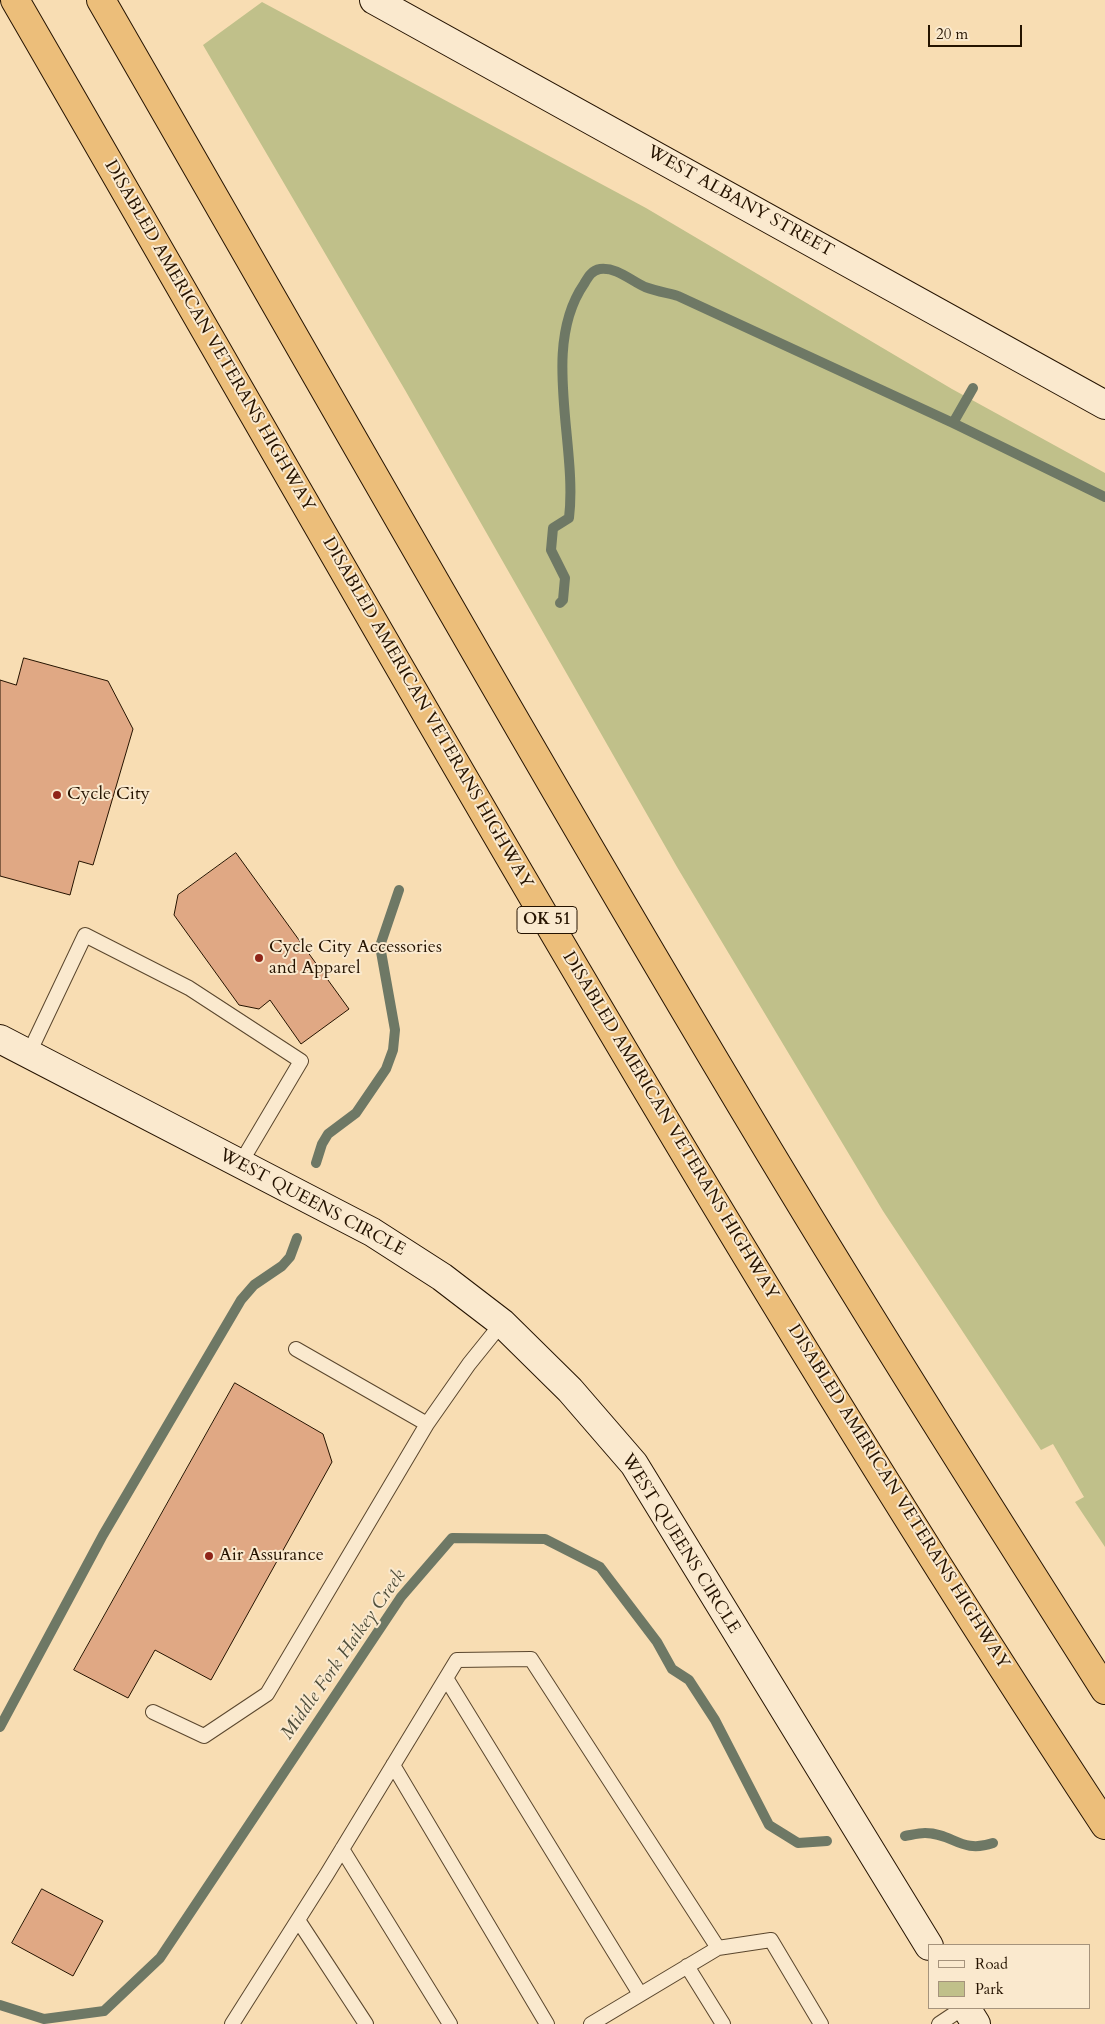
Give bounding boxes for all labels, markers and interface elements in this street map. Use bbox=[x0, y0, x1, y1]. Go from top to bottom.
scale bar bbox=[930, 15, 1024, 47]
text: 20 m bbox=[936, 24, 968, 44]
street label: WEST ALBANY STREET bbox=[643, 142, 837, 262]
street label: DISABLED AMERICAN VETERANS HIGHWAY bbox=[99, 156, 319, 516]
street label: DISABLED AMERICAN VETERANS HIGHWAY bbox=[317, 533, 537, 893]
place label: Cycle City bbox=[67, 784, 150, 806]
marker: Cycle City bbox=[51, 789, 63, 801]
road number: OK 51 bbox=[517, 906, 577, 934]
place label: Cycle City Accessories and Apparel bbox=[269, 937, 442, 980]
street label: DISABLED AMERICAN VETERANS HIGHWAY bbox=[557, 948, 783, 1304]
marker: Cycle City Accessories and Apparel bbox=[253, 952, 265, 964]
street label: WEST QUEENS CIRCLE bbox=[215, 1145, 409, 1261]
street label: DISABLED AMERICAN VETERANS HIGHWAY bbox=[782, 1321, 1014, 1673]
street label: WEST QUEENS CIRCLE bbox=[616, 1450, 744, 1638]
place label: Air Assurance bbox=[219, 1545, 324, 1567]
marker: Air Assurance bbox=[203, 1550, 215, 1562]
water label: Middle Fork Haikey Creek bbox=[277, 1566, 411, 1744]
legend bbox=[928, 1944, 1090, 2009]
text: Road bbox=[975, 1954, 1008, 1974]
text: Park bbox=[975, 1979, 1004, 1999]

